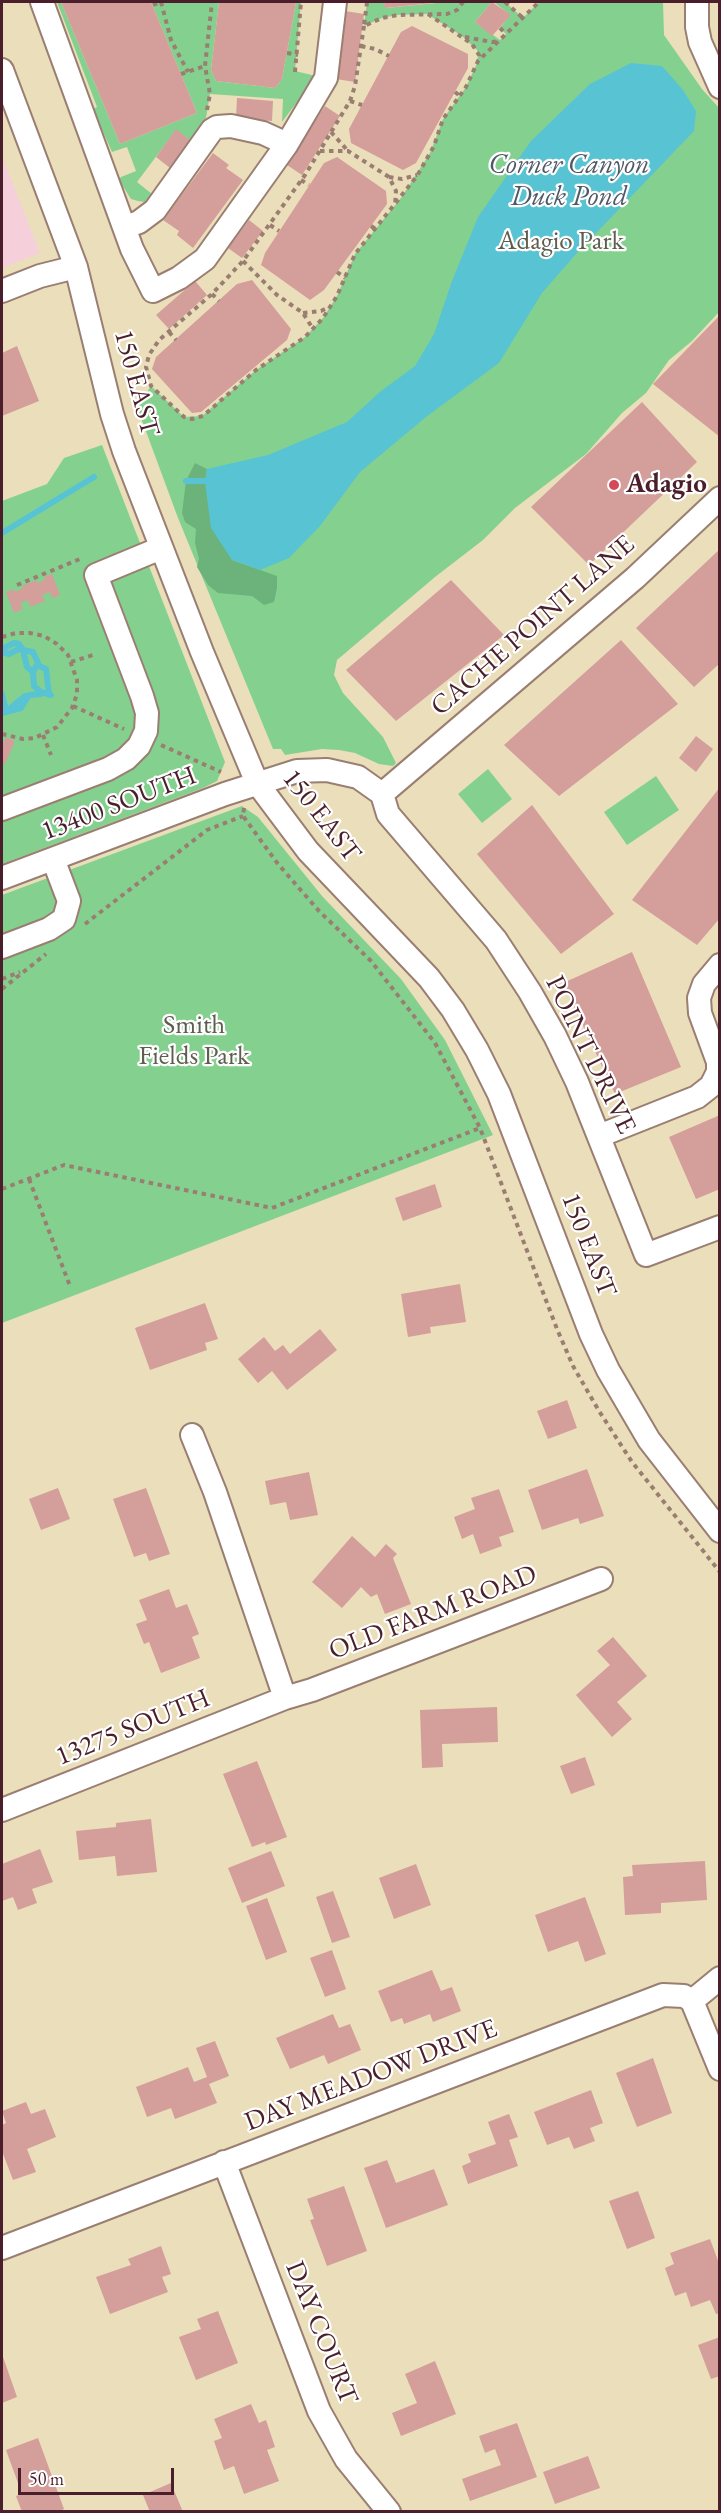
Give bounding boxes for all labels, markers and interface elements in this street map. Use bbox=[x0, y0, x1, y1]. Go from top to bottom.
water label: Corner Canyon Duck Pond bbox=[488, 148, 650, 214]
park label: Adagio Park bbox=[498, 226, 624, 258]
street label: 150 EAST bbox=[106, 326, 166, 440]
place label: Adagio bbox=[626, 469, 707, 501]
marker: Adagio bbox=[607, 478, 621, 492]
street label: CACHE POINT LANE bbox=[425, 529, 641, 723]
street label: 13400 SOUTH bbox=[37, 760, 201, 848]
street label: 150 EAST bbox=[275, 763, 367, 869]
street label: POINT DRIVE bbox=[538, 971, 642, 1139]
park label: Smith Fields Park bbox=[138, 1010, 250, 1073]
street label: 150 EAST bbox=[553, 1188, 623, 1302]
street label: OLD FARM ROAD bbox=[325, 1559, 541, 1667]
street label: 13275 SOUTH bbox=[51, 1682, 215, 1774]
street label: DAY MEADOW DRIVE bbox=[240, 2013, 502, 2139]
street label: DAY COURT bbox=[278, 2257, 364, 2409]
scale bar bbox=[21, 2456, 177, 2494]
text: 50 m bbox=[29, 2467, 64, 2490]

